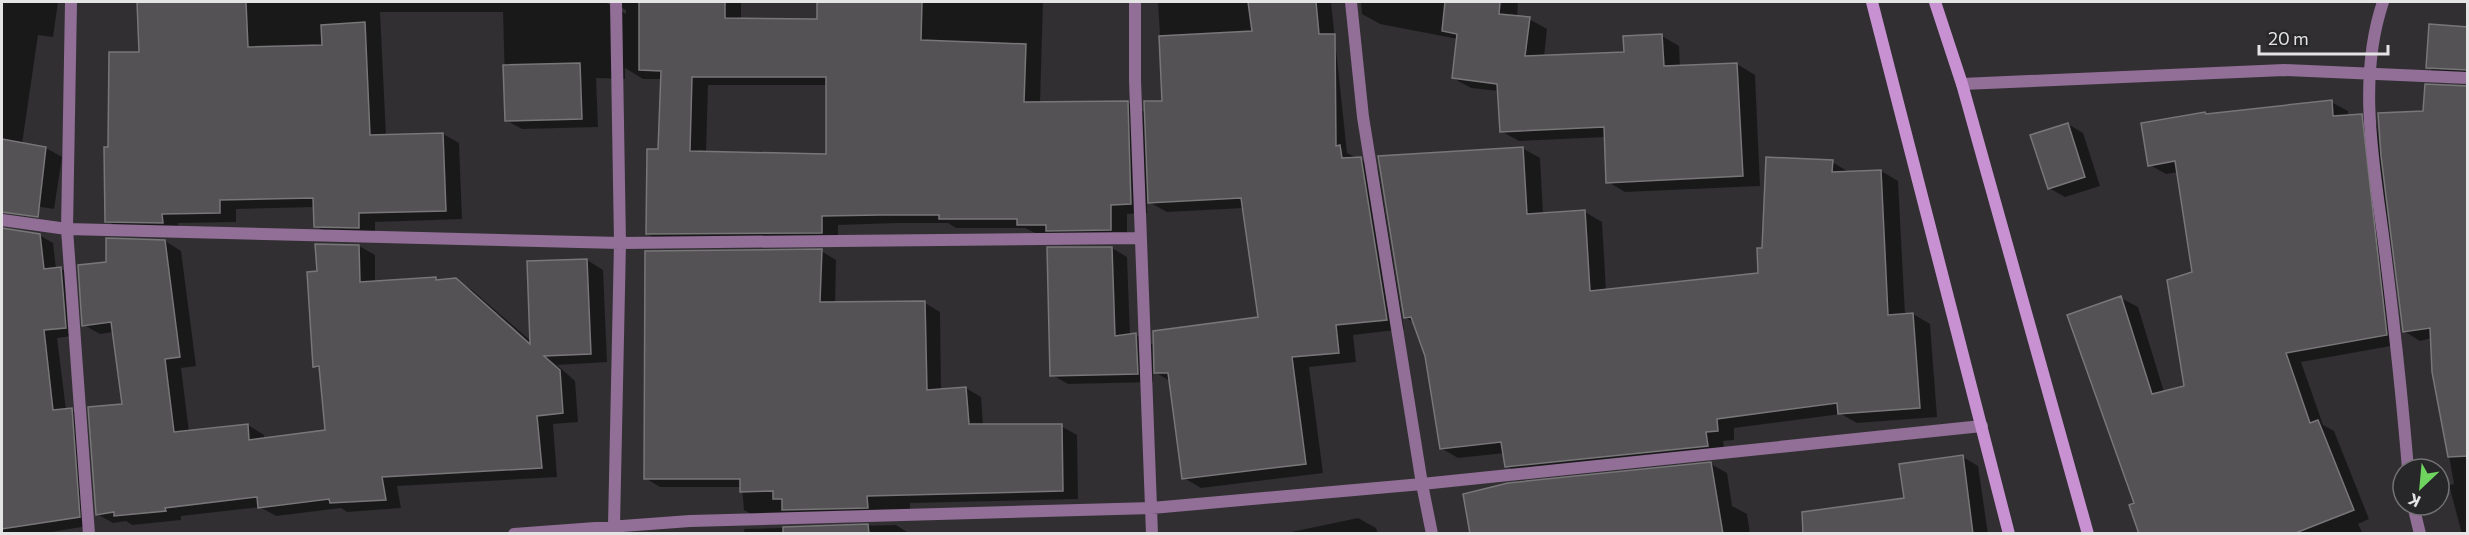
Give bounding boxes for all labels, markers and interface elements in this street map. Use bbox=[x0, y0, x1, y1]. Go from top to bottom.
scale bar bbox=[2259, 18, 2388, 56]
text: 20 m bbox=[2268, 27, 2309, 49]
north arrow bbox=[2391, 457, 2451, 517]
text: K bbox=[2405, 490, 2423, 512]

